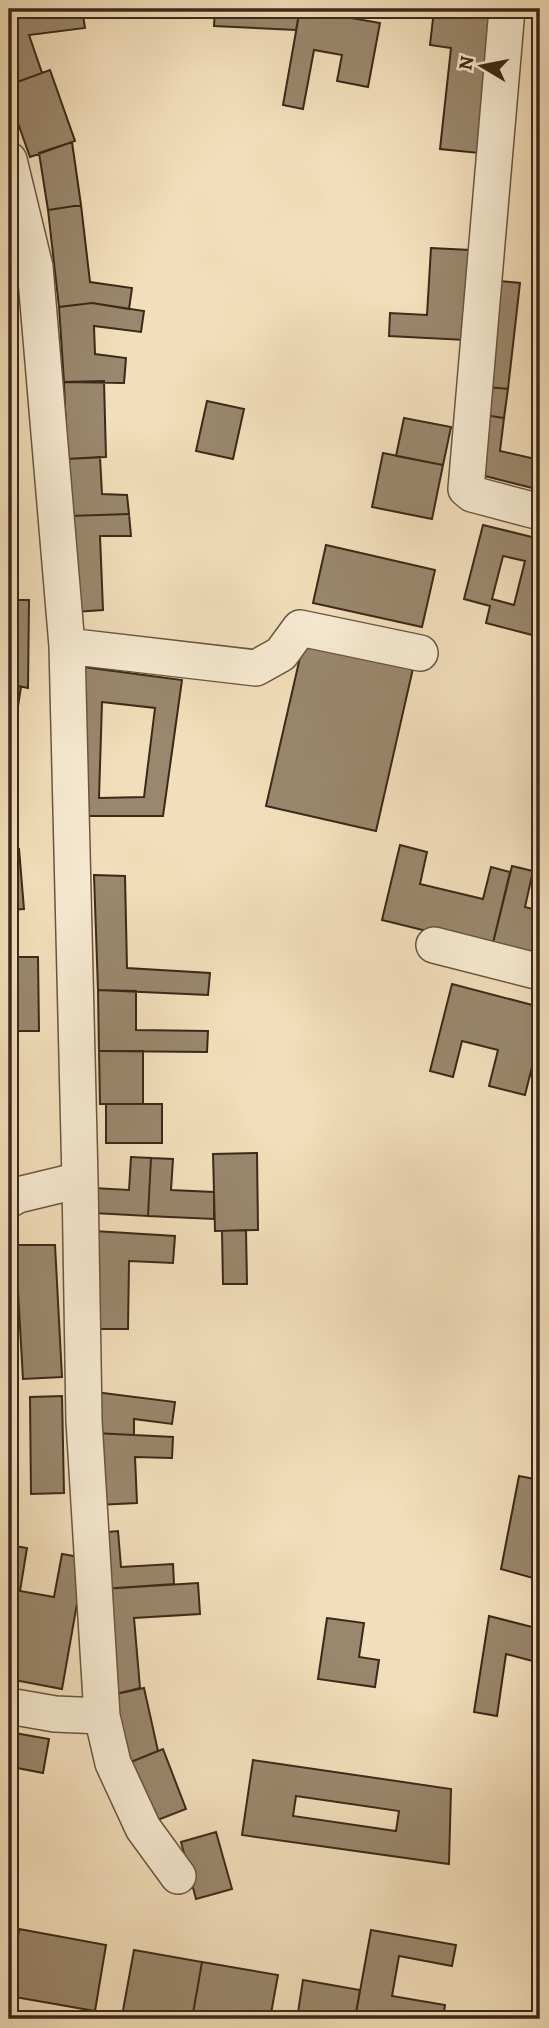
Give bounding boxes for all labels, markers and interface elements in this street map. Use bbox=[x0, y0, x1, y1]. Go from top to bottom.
north arrow bbox=[448, 32, 518, 102]
text: N bbox=[452, 54, 480, 72]

